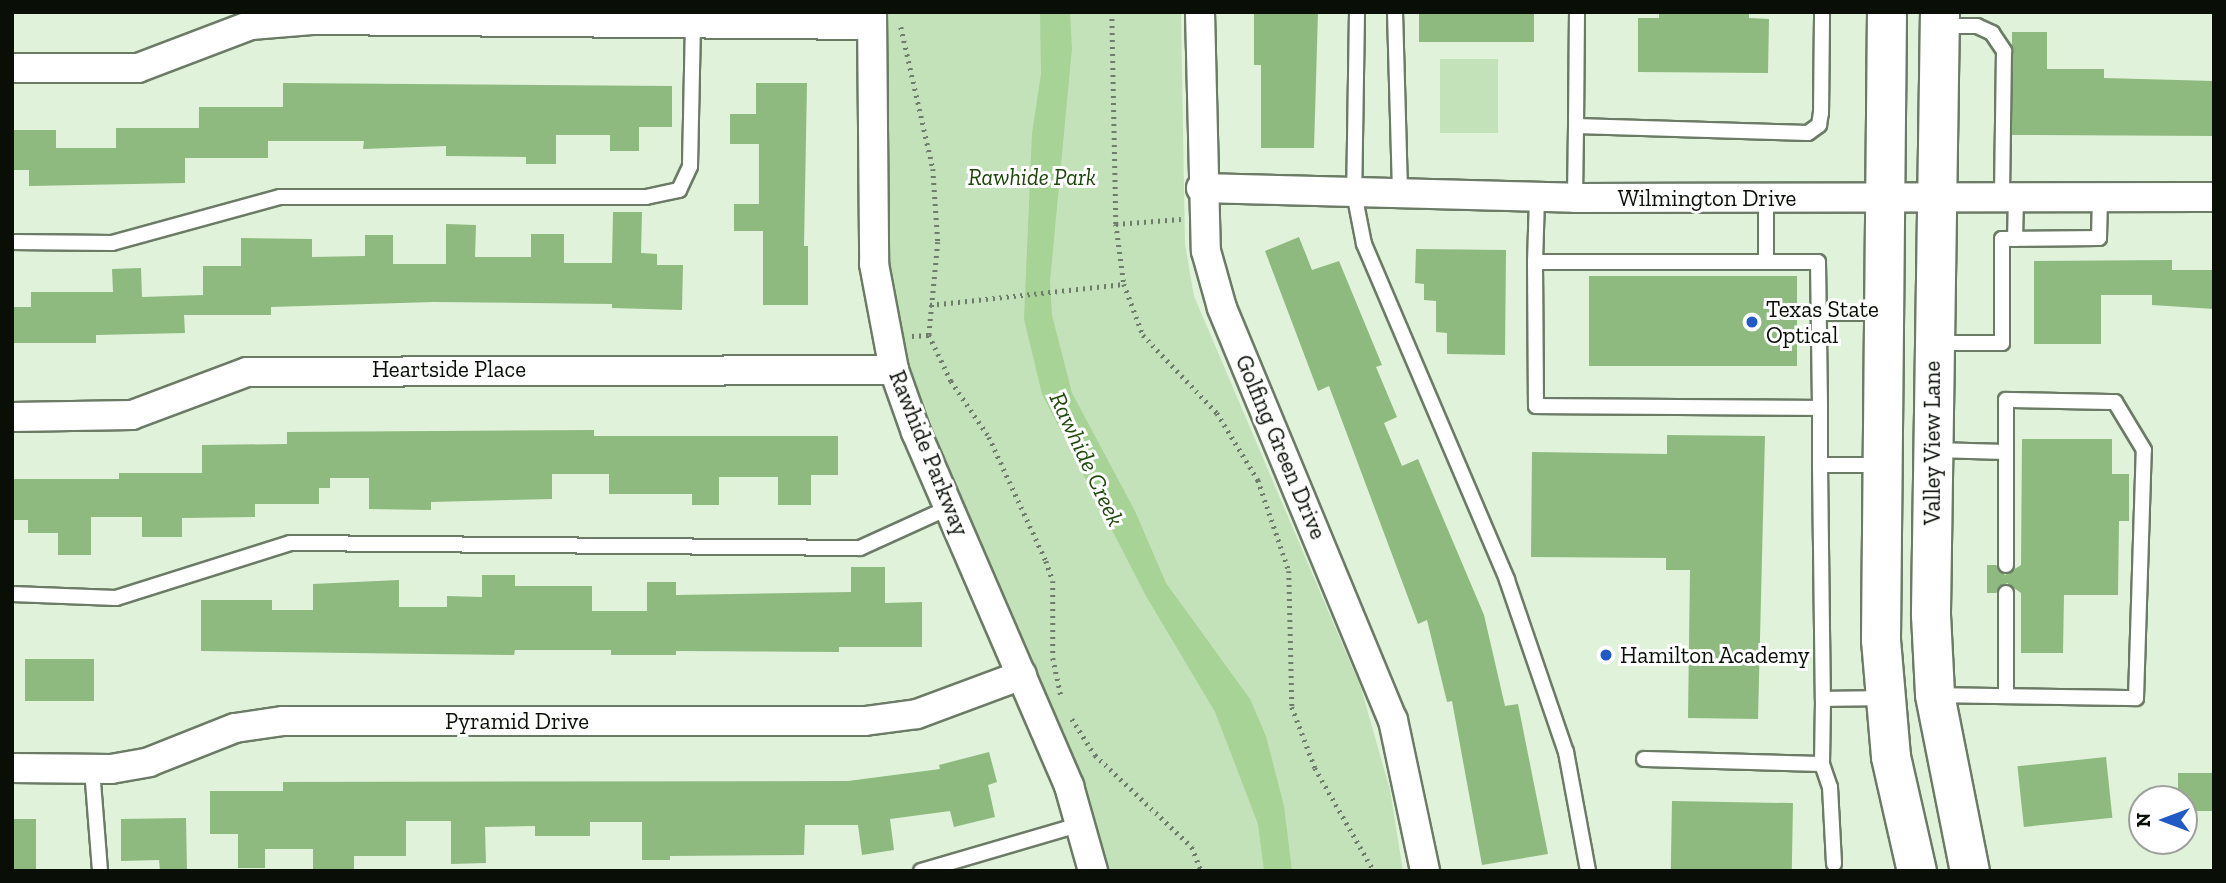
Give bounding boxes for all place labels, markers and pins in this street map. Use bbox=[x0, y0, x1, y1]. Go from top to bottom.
place label: Texas State Optical bbox=[1766, 295, 1879, 349]
marker: Texas State Optical bbox=[1744, 314, 1760, 330]
place label: Hamilton Academy bbox=[1620, 641, 1810, 669]
marker: Hamilton Academy bbox=[1598, 647, 1614, 663]

